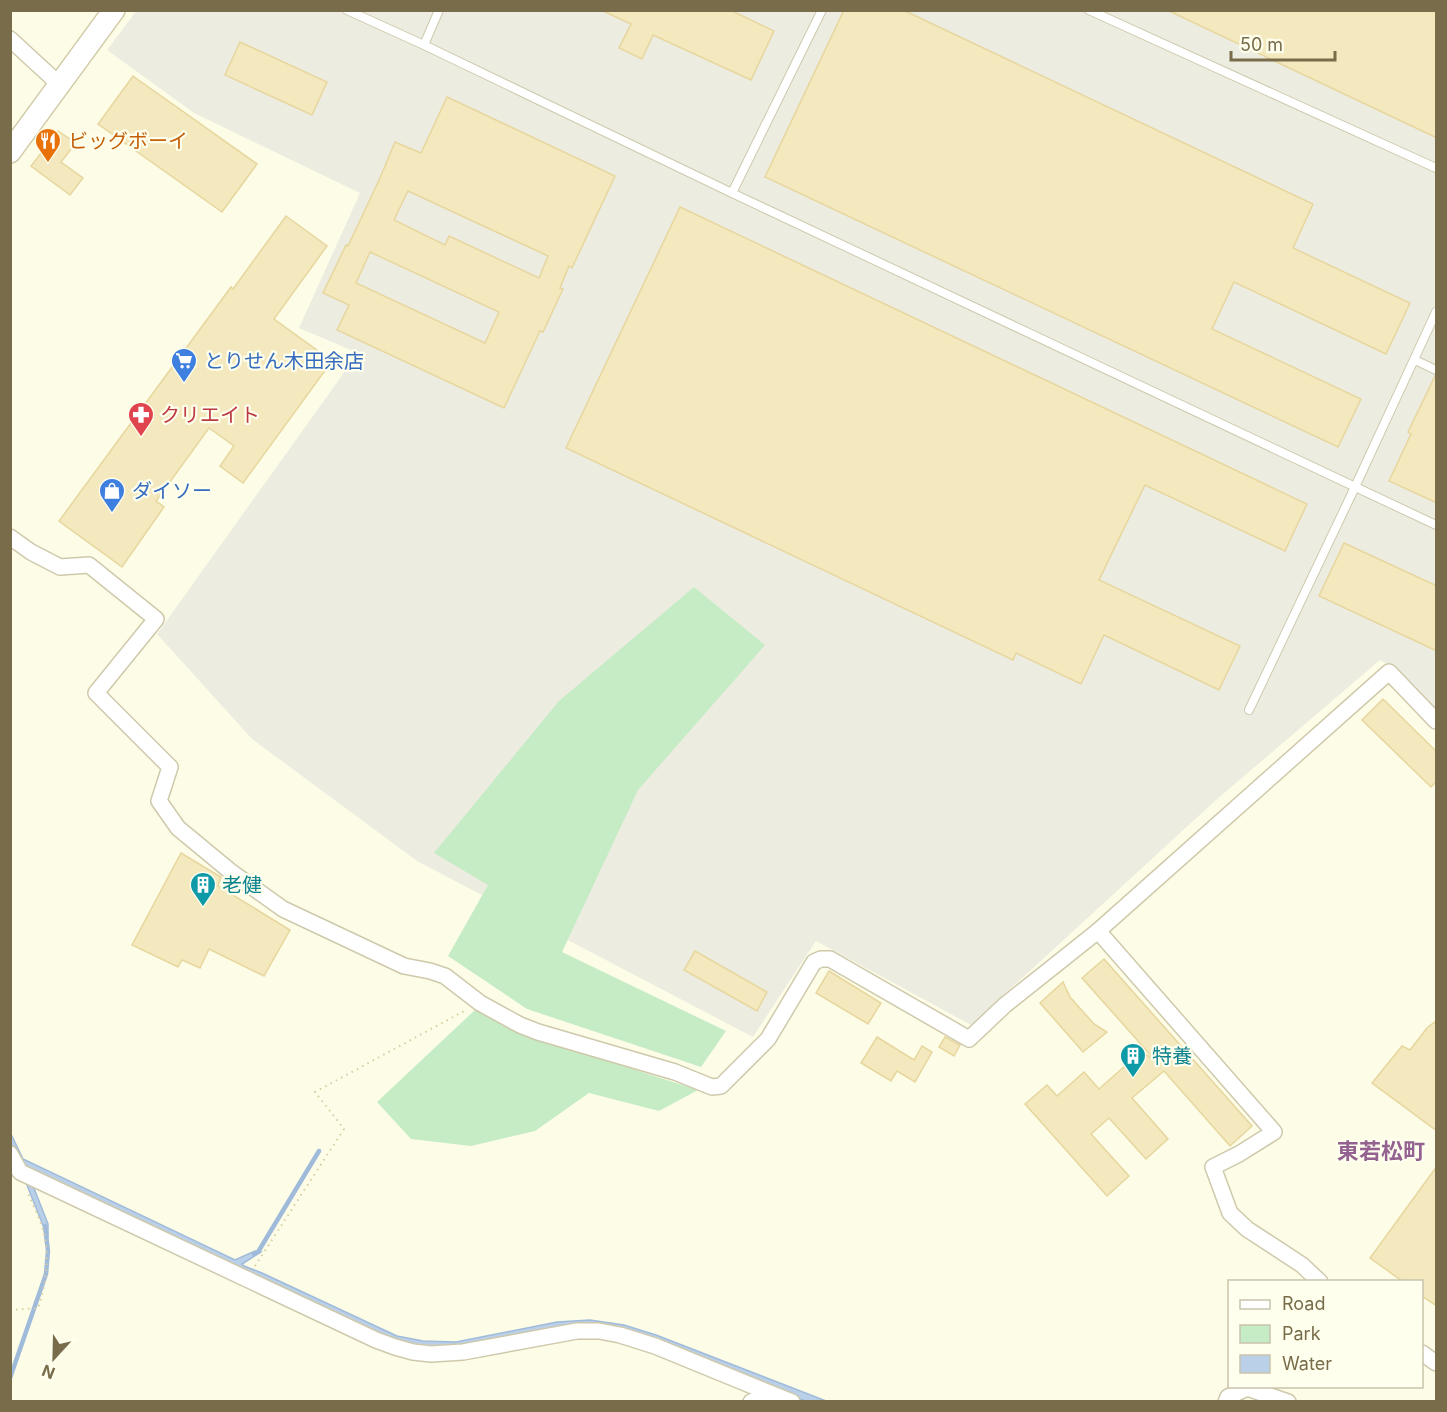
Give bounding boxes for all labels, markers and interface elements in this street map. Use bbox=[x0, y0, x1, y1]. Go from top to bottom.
scale bar bbox=[1231, 24, 1334, 62]
text: 50 m bbox=[1240, 34, 1283, 55]
restaurant icon: ビッグボーイ bbox=[33, 126, 63, 164]
place label: ビッグボーイ bbox=[68, 129, 188, 153]
supermarket icon: とりせん木田余店 bbox=[169, 346, 199, 384]
place label: とりせん木田余店 bbox=[204, 349, 364, 373]
pharmacy icon: クリエイト bbox=[126, 400, 156, 438]
place label: クリエイト bbox=[160, 403, 260, 427]
shop icon: ダイソー bbox=[97, 476, 127, 514]
place label: ダイソー bbox=[132, 479, 212, 503]
building icon: 老健 bbox=[188, 870, 218, 908]
place label: 老健 bbox=[222, 873, 262, 897]
building icon: 特養 bbox=[1118, 1041, 1148, 1079]
place label: 特養 bbox=[1152, 1044, 1192, 1068]
district label: 東若松町 bbox=[1337, 1138, 1425, 1164]
legend bbox=[1228, 1280, 1423, 1388]
text: Road bbox=[1282, 1293, 1325, 1314]
text: Park bbox=[1282, 1323, 1321, 1344]
north arrow bbox=[24, 1328, 84, 1388]
text: Water bbox=[1282, 1353, 1332, 1374]
text: N bbox=[39, 1360, 58, 1383]

